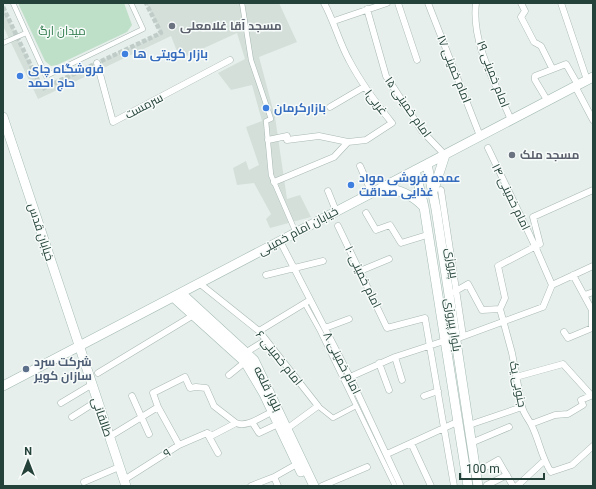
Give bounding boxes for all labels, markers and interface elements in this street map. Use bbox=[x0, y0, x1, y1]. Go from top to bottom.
place label: مسجد آقا غلامعلی bbox=[180, 19, 282, 34]
marker: مسجد آقا غلامعلی bbox=[167, 21, 177, 31]
park label: میدان ارگ bbox=[38, 24, 86, 38]
street label: امام خمینی ۱۷ bbox=[433, 33, 474, 105]
street label: امام خمینی ۱۹ bbox=[473, 39, 512, 110]
place label: بازار کویتی ها bbox=[133, 47, 208, 62]
marker: بازار کویتی ها bbox=[120, 49, 130, 59]
place label: فروشگاه چای حاج احمد bbox=[28, 62, 104, 92]
marker: فروشگاه چای حاج احمد bbox=[15, 71, 25, 81]
street label: امام خمینی ۱۵ bbox=[381, 74, 434, 141]
street label: غربی۱ bbox=[362, 87, 390, 117]
street label: سرمست bbox=[123, 90, 165, 122]
place label: بازارکرمان bbox=[274, 101, 326, 116]
marker: بازارکرمان bbox=[261, 103, 271, 113]
place label: مسجد ملک bbox=[520, 148, 579, 162]
marker: مسجد ملک bbox=[507, 150, 517, 160]
street label: امام خمینی ۱۴ bbox=[488, 162, 533, 233]
place label: عمده فروشی مواد غذایی صداقت bbox=[359, 171, 460, 200]
marker: عمده فروشی مواد غذایی صداقت bbox=[346, 180, 356, 190]
street label: خیابان قدس bbox=[25, 201, 57, 263]
street label: خیابان امام خمینی bbox=[255, 204, 341, 259]
street label: امام خمینی ۱۰ bbox=[341, 244, 384, 311]
street label: پیروزی bbox=[441, 247, 461, 280]
street label: بلوار پیروزی bbox=[440, 297, 464, 353]
street label: امام خمینی ۶ bbox=[252, 328, 305, 389]
street label: امام خمینی ۸ bbox=[319, 330, 364, 397]
place label: شرکت سرد سازان کویر bbox=[33, 355, 92, 384]
street label: جنوبی یک bbox=[507, 360, 529, 408]
marker: شرکت سرد سازان کویر bbox=[21, 364, 31, 374]
street label: بلوار قلعه bbox=[251, 364, 285, 414]
street label: طالقانی bbox=[89, 395, 115, 439]
north arrow bbox=[8, 441, 48, 481]
text: N bbox=[24, 445, 32, 458]
street label: ۹ bbox=[161, 445, 173, 461]
scale bar bbox=[460, 455, 544, 481]
text: 100 m bbox=[466, 462, 500, 476]

